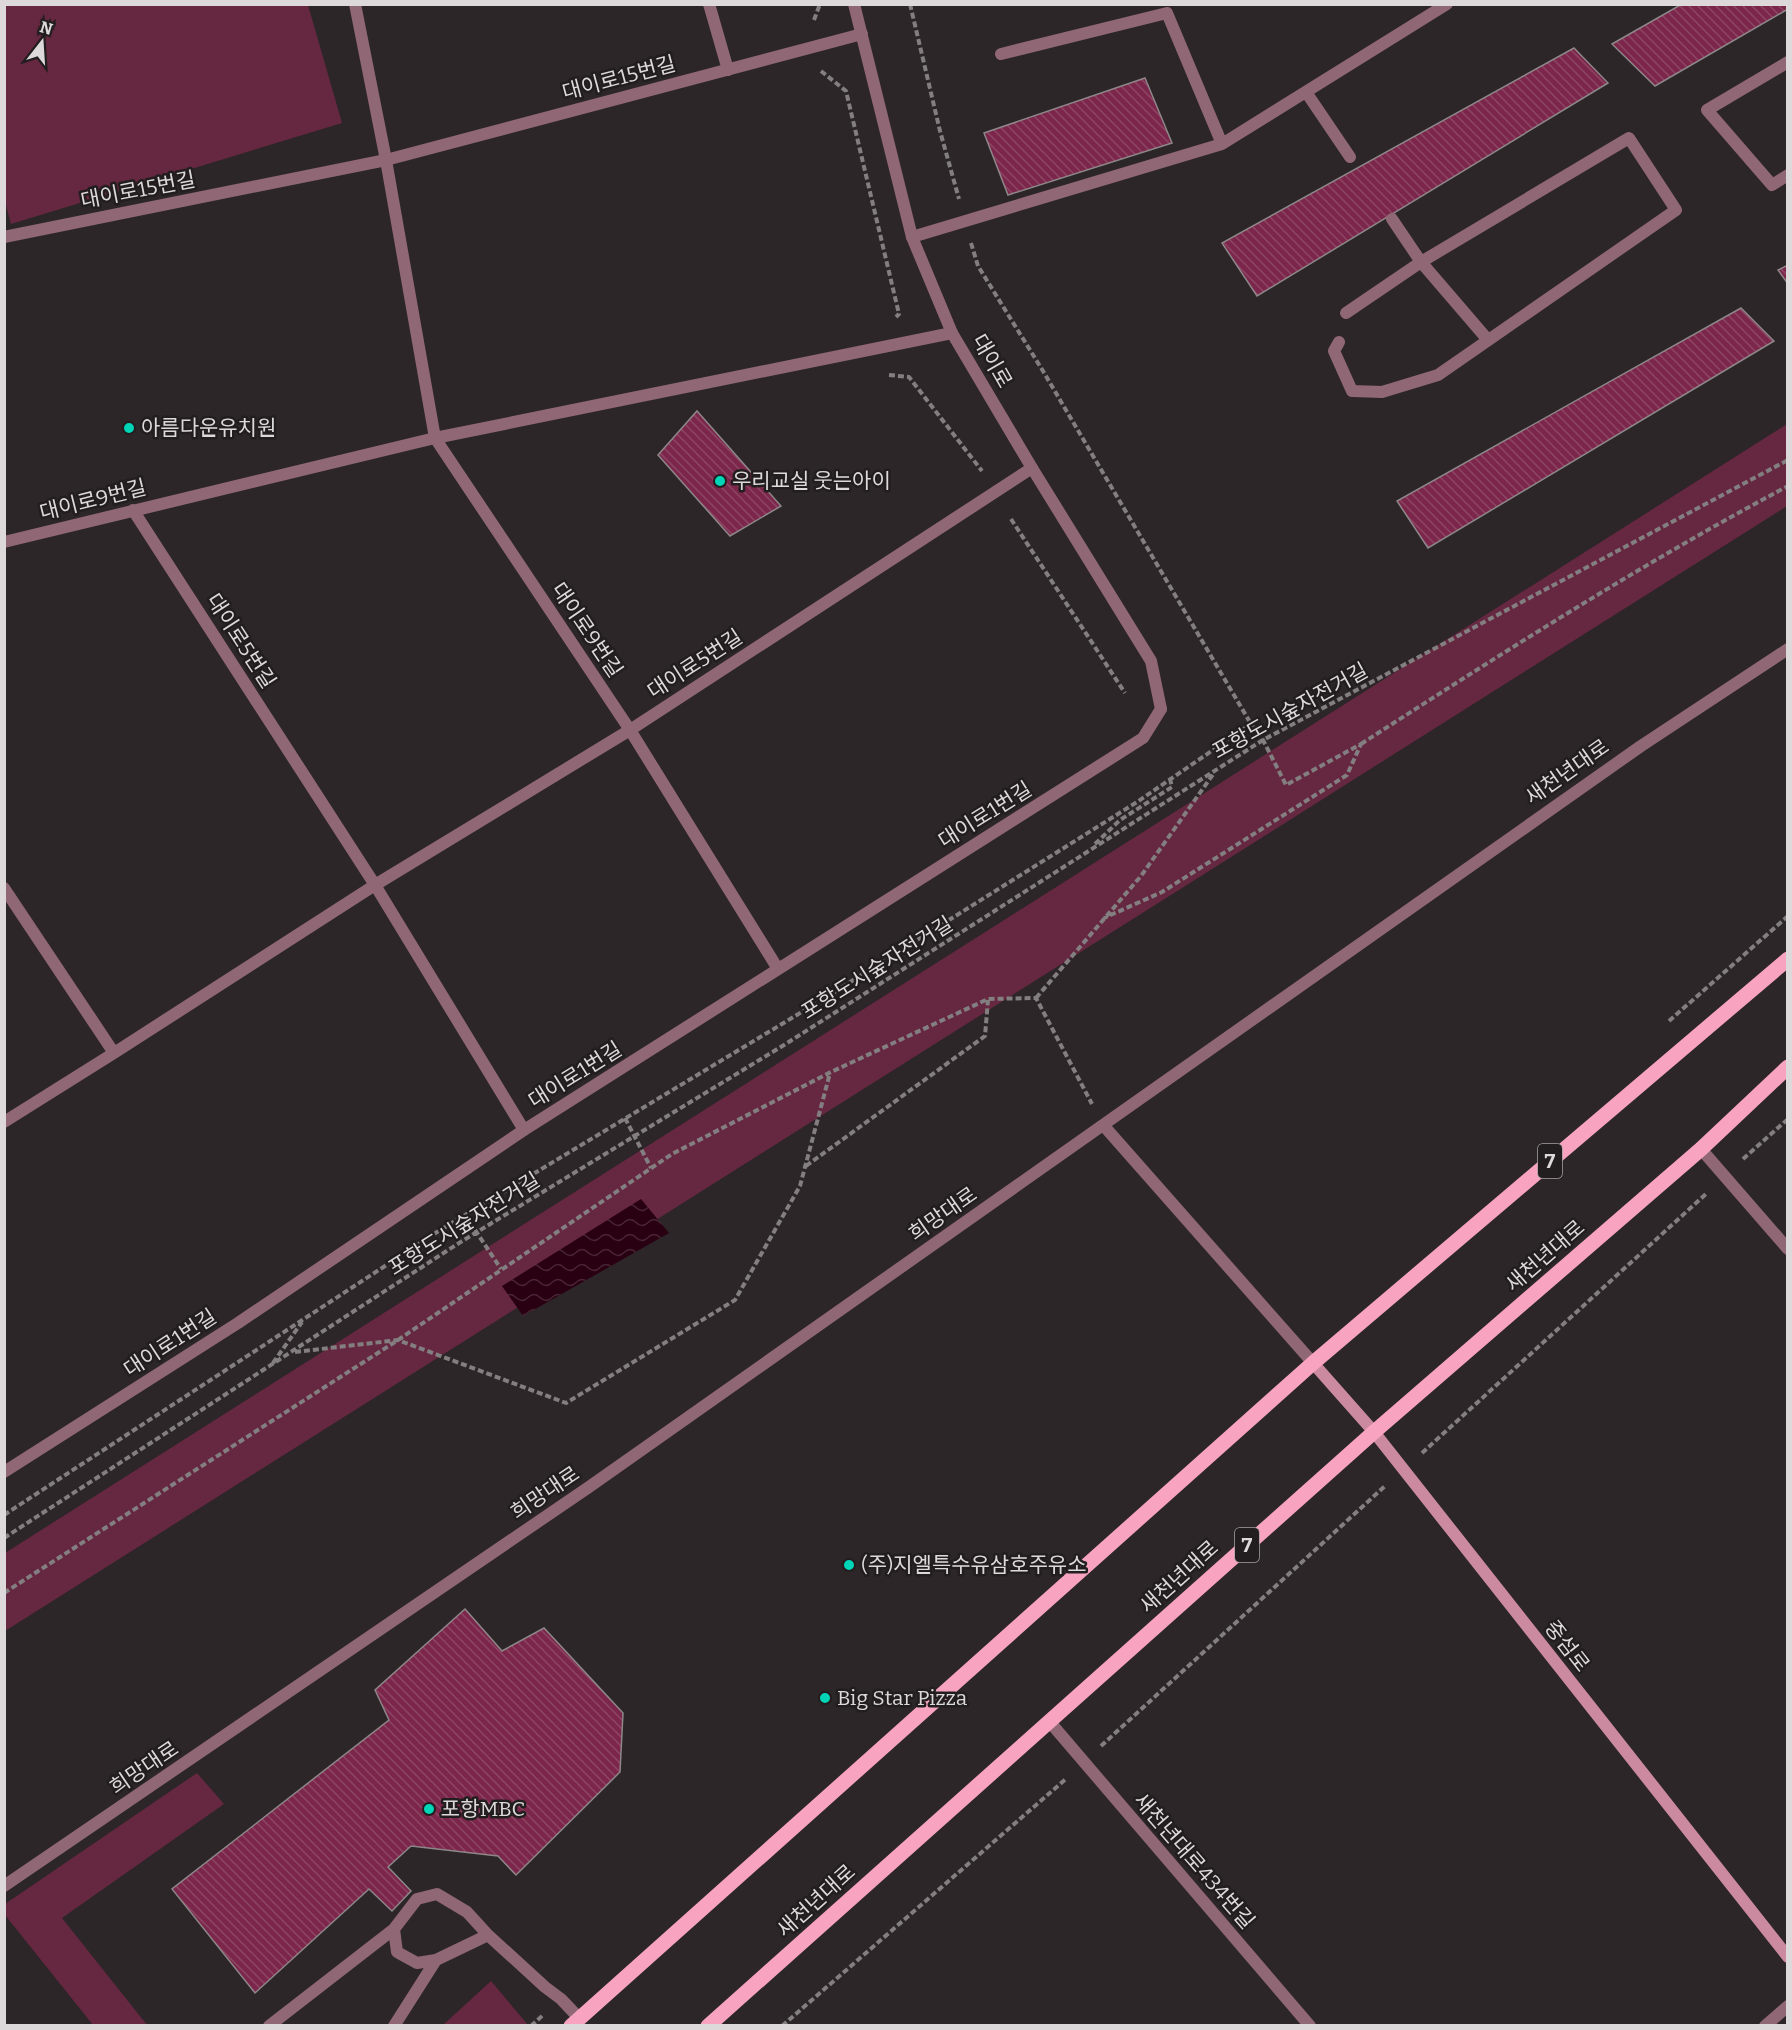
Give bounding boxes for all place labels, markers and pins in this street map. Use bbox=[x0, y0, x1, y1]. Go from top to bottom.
place label: 아름다운유치원 bbox=[141, 415, 276, 441]
marker: 아름다운유치원 bbox=[122, 421, 136, 435]
place label: 우리교실 웃는아이 bbox=[732, 468, 891, 494]
marker: 우리교실 웃는아이 bbox=[713, 474, 727, 488]
place label: (주)지엘특수유삼호주유소 bbox=[861, 1552, 1086, 1578]
marker: (주)지엘특수유삼호주유소 bbox=[842, 1558, 856, 1572]
place label: Big Star Pizza bbox=[837, 1685, 968, 1711]
marker: Big Star Pizza bbox=[818, 1691, 832, 1705]
place label: 포항MBC bbox=[441, 1796, 525, 1822]
marker: 포항MBC bbox=[422, 1802, 436, 1816]

